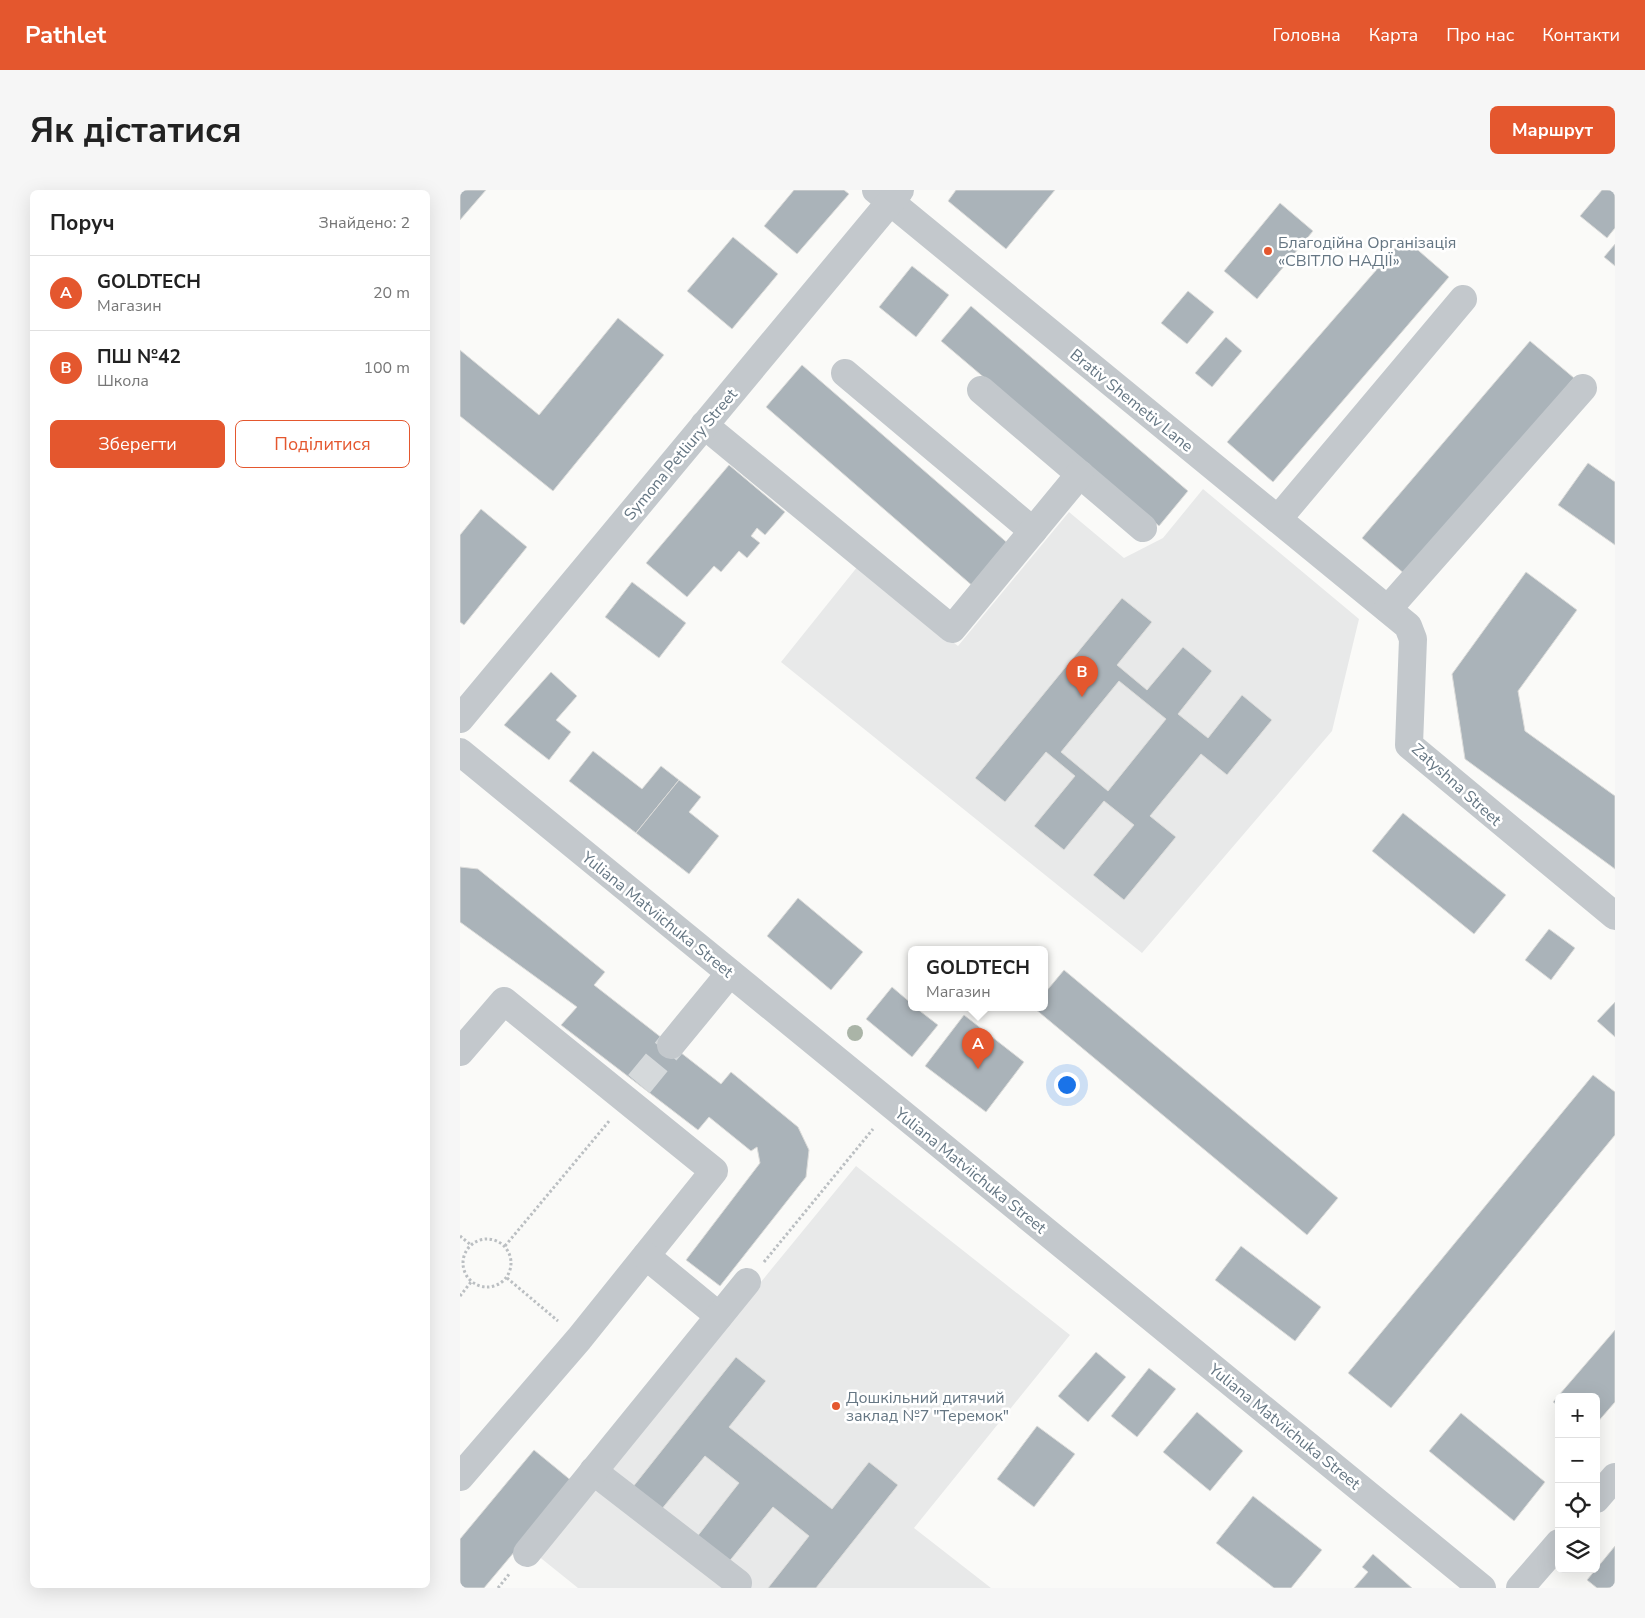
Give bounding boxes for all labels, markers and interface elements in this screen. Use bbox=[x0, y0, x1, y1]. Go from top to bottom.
text: Pathlet bbox=[25, 19, 106, 51]
text: Головна bbox=[1272, 23, 1341, 47]
text: Карта bbox=[1369, 23, 1418, 47]
text: Про нас bbox=[1446, 23, 1514, 47]
text: Контакти bbox=[1542, 23, 1620, 47]
button: Маршрут bbox=[1490, 106, 1615, 154]
text: Як дістатися bbox=[30, 107, 242, 154]
text: Поруч bbox=[50, 209, 115, 237]
text: Знайдено: 2 bbox=[318, 212, 410, 234]
place label: Благодійна Організація «СВІТЛО НАДІЇ» bbox=[1278, 232, 1456, 272]
marker: Благодійна Організація «СВІТЛО НАДІЇ» bbox=[1262, 245, 1274, 257]
text: GOLDTECH bbox=[97, 269, 201, 295]
text: A bbox=[60, 282, 72, 304]
text: 20 m bbox=[373, 282, 410, 304]
text: Магазин bbox=[97, 295, 162, 317]
text: ПШ №42 bbox=[97, 344, 181, 370]
street label: Brativ Shemetiv Lane bbox=[1065, 344, 1198, 457]
text: B bbox=[60, 357, 72, 379]
text: 100 m bbox=[363, 357, 410, 379]
text: Школа bbox=[97, 370, 149, 392]
street label: Symona Petliury Street bbox=[619, 384, 743, 525]
button: Зберегти bbox=[50, 420, 225, 468]
button: Поділитися bbox=[235, 420, 410, 468]
pin: B bbox=[1066, 656, 1098, 697]
street label: Zatyshna Street bbox=[1407, 739, 1506, 831]
street label: Yuliana Matviichuka Street bbox=[576, 846, 738, 983]
popup bbox=[908, 946, 1048, 1011]
text: GOLDTECH bbox=[926, 955, 1030, 981]
text: Магазин bbox=[926, 981, 991, 1003]
pin: A bbox=[962, 1028, 994, 1069]
your location bbox=[1054, 1072, 1080, 1098]
street label: Yuliana Matviichuka Street bbox=[889, 1102, 1051, 1239]
street label: Yuliana Matviichuka Street bbox=[1203, 1358, 1365, 1495]
place label: Дошкільний дитячий заклад №7 "Теремок" bbox=[846, 1387, 1009, 1427]
map controls bbox=[1555, 1393, 1600, 1573]
button: + bbox=[1555, 1393, 1600, 1438]
marker: Дошкільний дитячий заклад №7 "Теремок" bbox=[830, 1400, 842, 1412]
button: − bbox=[1555, 1438, 1600, 1483]
button: locate bbox=[1555, 1483, 1600, 1528]
button: layers bbox=[1555, 1528, 1600, 1573]

